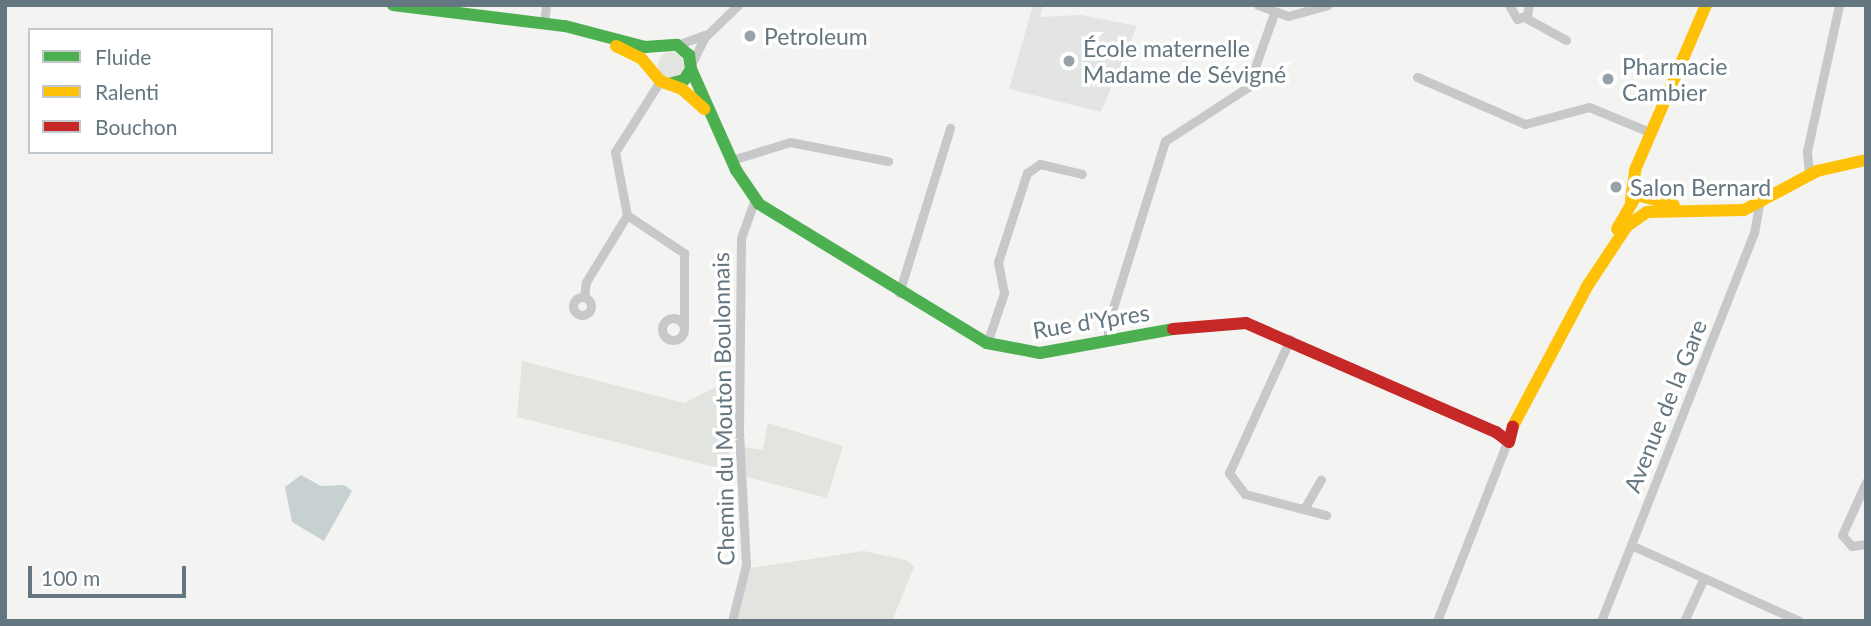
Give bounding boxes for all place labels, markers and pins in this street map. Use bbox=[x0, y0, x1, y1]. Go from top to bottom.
place label: Petroleum bbox=[764, 22, 868, 50]
marker: Petroleum bbox=[742, 28, 758, 44]
place label: École maternelle Madame de Sévigné bbox=[1083, 34, 1286, 88]
place label: Pharmacie Cambier bbox=[1622, 52, 1727, 106]
marker: École maternelle Madame de Sévigné bbox=[1061, 53, 1077, 69]
marker: Pharmacie Cambier bbox=[1600, 71, 1616, 87]
place label: Salon Bernard bbox=[1630, 173, 1771, 201]
marker: Salon Bernard bbox=[1608, 179, 1624, 195]

